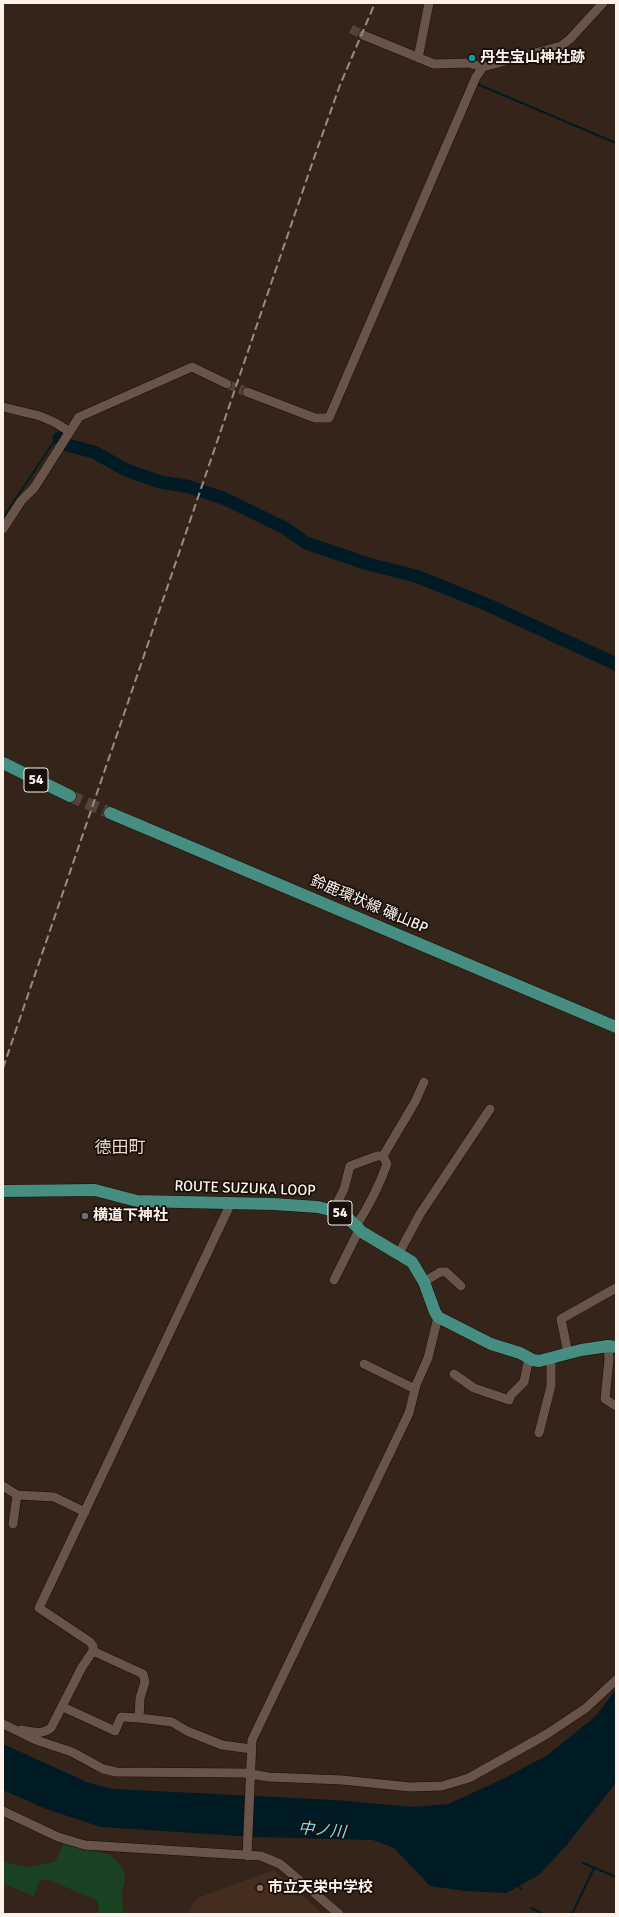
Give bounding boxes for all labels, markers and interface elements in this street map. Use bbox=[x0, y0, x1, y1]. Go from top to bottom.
place label: 丹生宝山神社跡 bbox=[480, 49, 585, 67]
marker: 丹生宝山神社跡 bbox=[467, 53, 477, 63]
road number: 54 bbox=[24, 768, 48, 792]
street label: 鈴鹿環状線 磯山BP bbox=[308, 872, 430, 938]
district label: 徳田町 bbox=[95, 1139, 145, 1159]
street label: ROUTE SUZUKA LOOP bbox=[174, 1178, 316, 1200]
road number: 54 bbox=[328, 1201, 352, 1225]
place label: 横道下神社 bbox=[93, 1207, 168, 1225]
marker: 横道下神社 bbox=[80, 1211, 90, 1221]
water label: 中ノ川 bbox=[297, 1819, 347, 1843]
place label: 市立天栄中学校 bbox=[268, 1879, 373, 1897]
marker: 市立天栄中学校 bbox=[255, 1883, 265, 1893]

